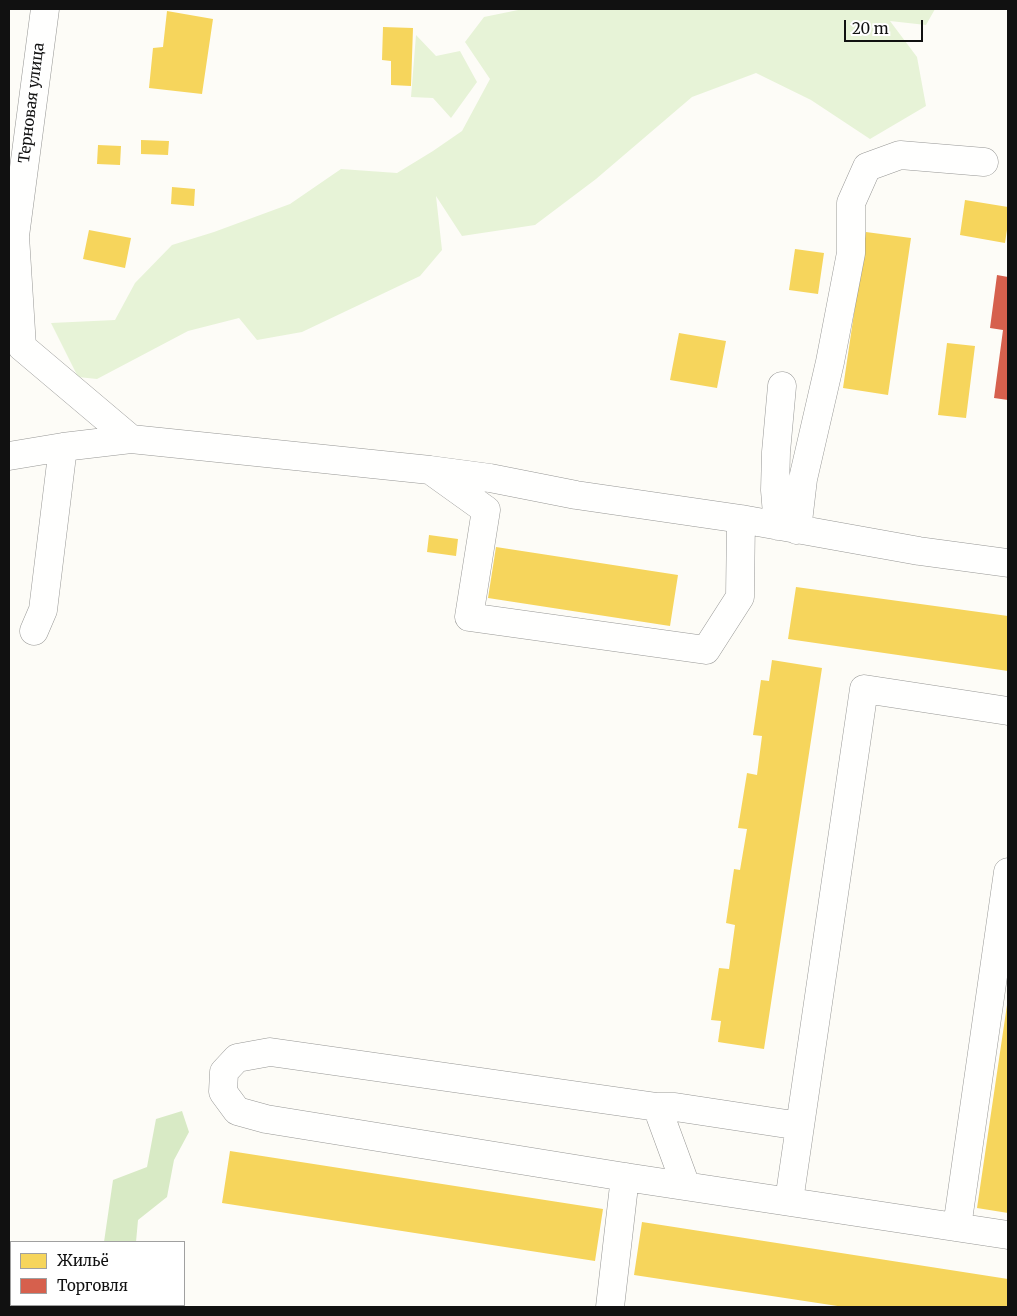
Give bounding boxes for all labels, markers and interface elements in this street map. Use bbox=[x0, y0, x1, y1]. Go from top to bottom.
scale bar bbox=[847, 10, 926, 42]
text: 20 m bbox=[852, 19, 889, 38]
street label: Терновая улица bbox=[16, 42, 48, 164]
legend bbox=[10, 1241, 185, 1306]
text: Жильё bbox=[57, 1251, 109, 1270]
text: Торговля bbox=[57, 1276, 128, 1295]

